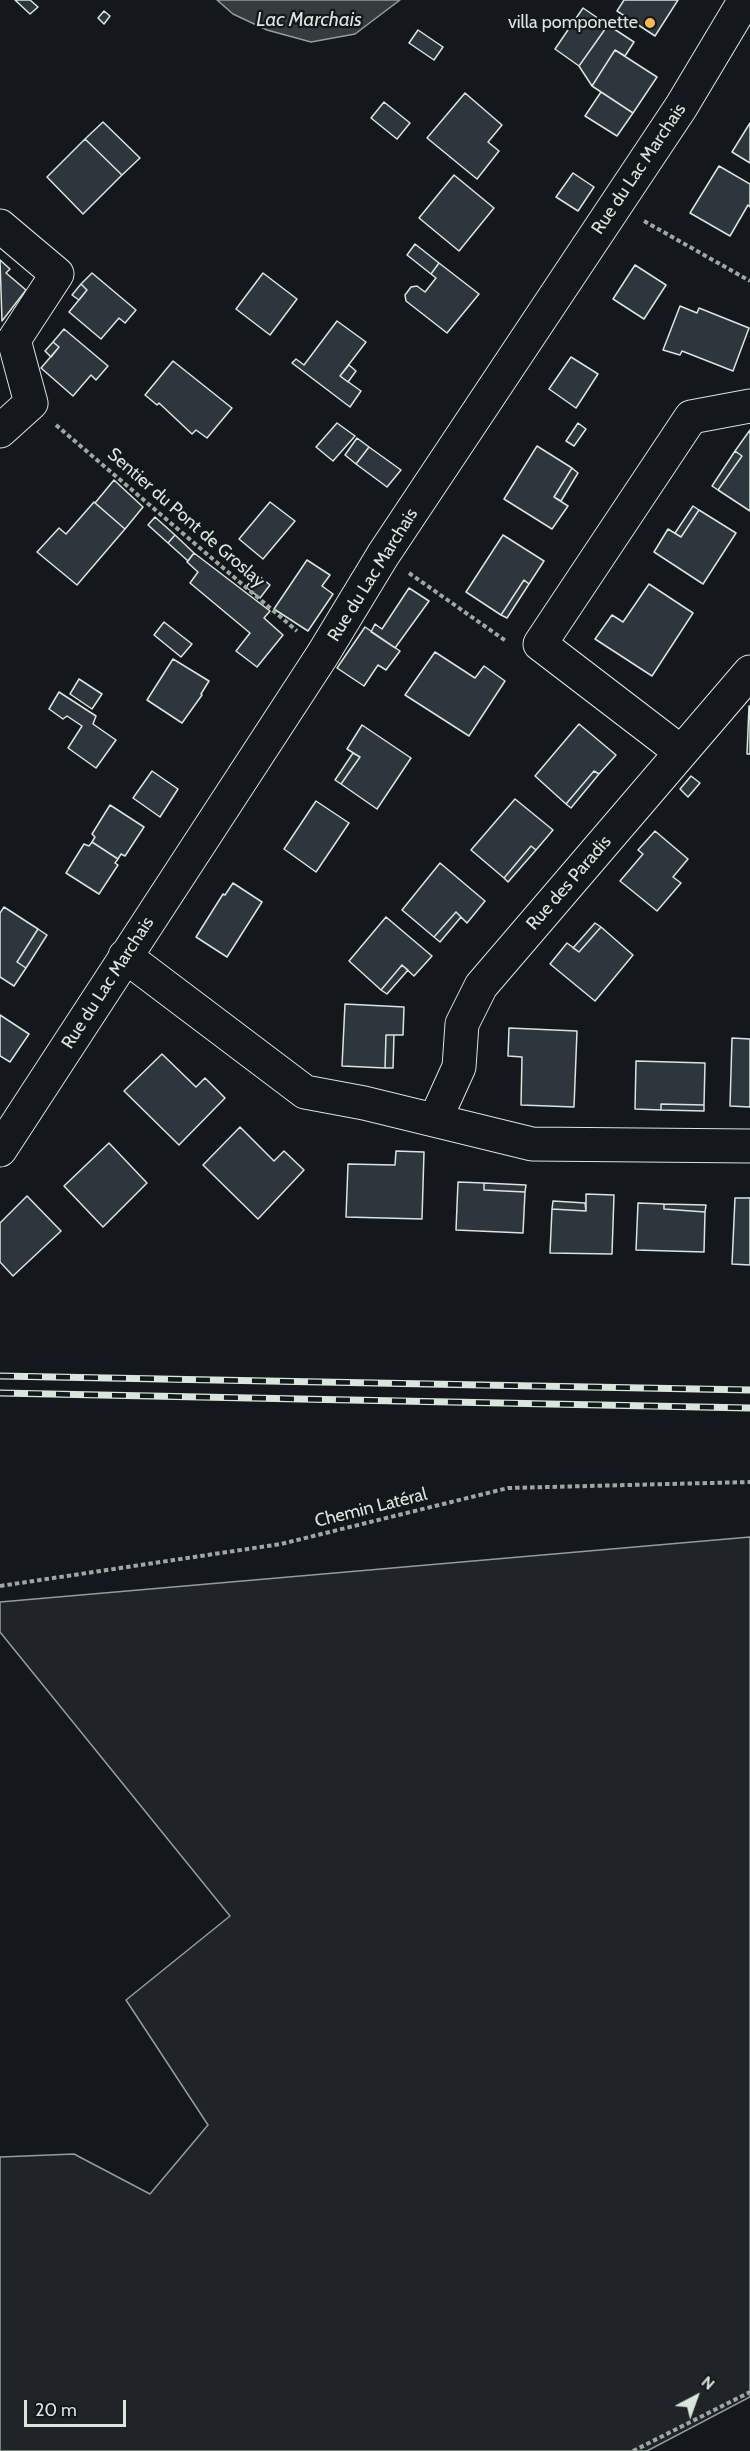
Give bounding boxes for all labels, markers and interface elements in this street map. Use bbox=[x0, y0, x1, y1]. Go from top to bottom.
water label: Lac Marchais bbox=[256, 8, 362, 32]
place label: villa pomponette bbox=[508, 12, 638, 34]
marker: villa pomponette bbox=[643, 16, 657, 30]
street label: Rue du Lac Marchais bbox=[587, 99, 691, 239]
street label: Sentier du Pont de Groslay bbox=[103, 444, 269, 592]
street label: Rue du Lac Marchais bbox=[323, 504, 423, 646]
street label: Rue des Paradis bbox=[522, 831, 616, 935]
street label: Rue du Lac Marchais bbox=[57, 913, 159, 1053]
street label: Chemin Latéral bbox=[313, 1484, 429, 1532]
north arrow bbox=[666, 2367, 726, 2427]
text: N bbox=[698, 2372, 719, 2394]
scale bar bbox=[27, 2388, 129, 2426]
text: 20 m bbox=[35, 2399, 77, 2421]

